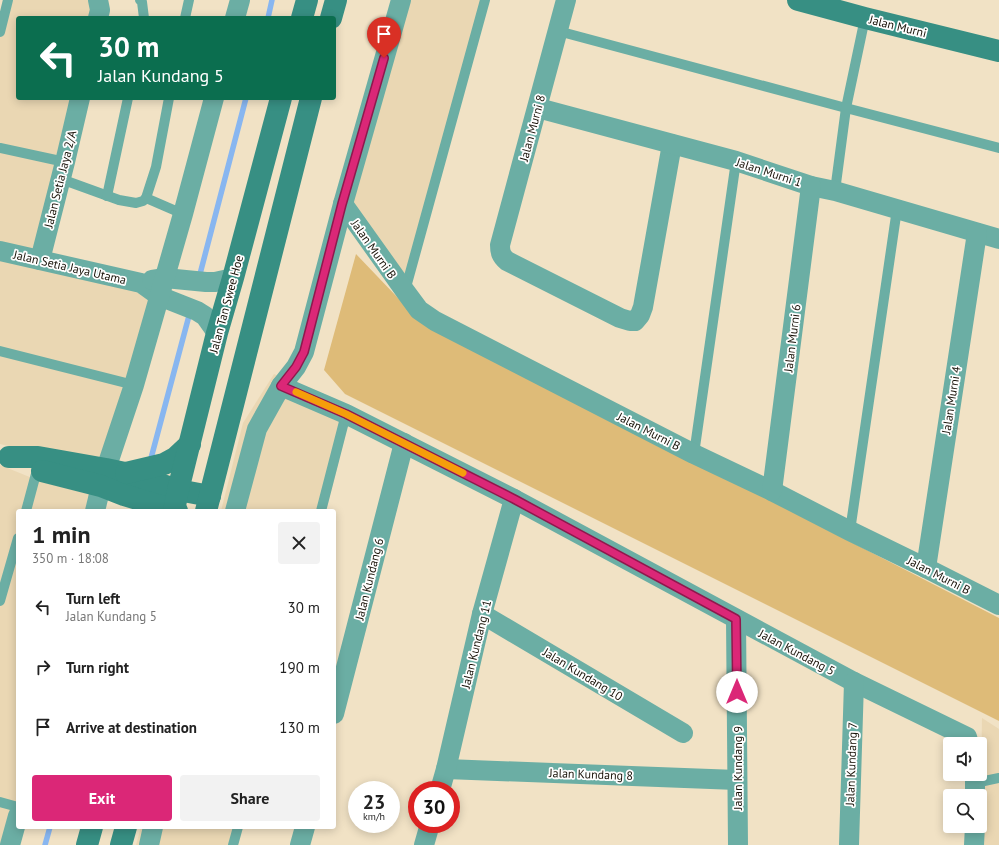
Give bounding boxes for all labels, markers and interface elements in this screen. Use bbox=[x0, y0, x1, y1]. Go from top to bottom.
street label: Jalan Murni bbox=[867, 11, 928, 40]
pin bbox=[367, 17, 401, 58]
icon: arrive bbox=[373, 23, 395, 45]
text: 30 m bbox=[98, 28, 159, 65]
icon: left bbox=[32, 32, 84, 84]
text: Jalan Kundang 5 bbox=[98, 64, 224, 87]
street label: Jalan Murni 8 bbox=[516, 93, 548, 164]
street label: Jalan Setia Jaya 2/A bbox=[40, 129, 79, 230]
street label: Jalan Murni 1 bbox=[733, 154, 804, 190]
street label: Jalan Murni B bbox=[348, 216, 400, 281]
street label: Jalan Setia Jaya Utama bbox=[11, 246, 128, 287]
street label: Jalan Tan Swee Hoe bbox=[206, 254, 246, 355]
street label: Jalan Murni 6 bbox=[780, 303, 804, 374]
street label: Jalan Murni 4 bbox=[938, 365, 964, 436]
street label: Jalan Murni B bbox=[614, 408, 683, 453]
text: 1 min bbox=[32, 519, 91, 550]
button: close bbox=[278, 522, 320, 564]
street label: Jalan Kundang 6 bbox=[351, 537, 386, 622]
text: 350 m · 18:08 bbox=[32, 550, 109, 567]
street label: Jalan Murni B bbox=[904, 552, 973, 597]
text: Turn left bbox=[66, 589, 120, 608]
icon: left bbox=[32, 596, 54, 618]
text: 30 m bbox=[287, 598, 320, 617]
street label: Jalan Kundang 11 bbox=[458, 598, 494, 691]
text: Jalan Kundang 5 bbox=[66, 608, 157, 625]
street label: Jalan Kundang 5 bbox=[756, 625, 838, 678]
street label: Jalan Kundang 10 bbox=[540, 644, 626, 704]
icon: right bbox=[32, 656, 54, 678]
text: Turn right bbox=[66, 658, 129, 677]
text: 190 m bbox=[279, 658, 320, 677]
position arrow bbox=[716, 671, 758, 713]
icon: arrive bbox=[32, 716, 54, 738]
text: Arrive at destination bbox=[66, 718, 197, 737]
text: 130 m bbox=[279, 718, 320, 737]
street label: Jalan Kundang 7 bbox=[842, 722, 860, 807]
street label: Jalan Kundang 9 bbox=[730, 726, 745, 811]
map controls bbox=[943, 737, 987, 833]
button: sound bbox=[943, 737, 987, 781]
street label: Jalan Kundang 8 bbox=[548, 765, 633, 783]
button: Exit bbox=[32, 775, 172, 821]
button: Share bbox=[180, 775, 320, 821]
speed limit sign: 30 bbox=[408, 781, 460, 833]
text: 23 bbox=[363, 789, 385, 815]
button: search bbox=[943, 789, 987, 833]
text: km/h bbox=[363, 810, 385, 823]

